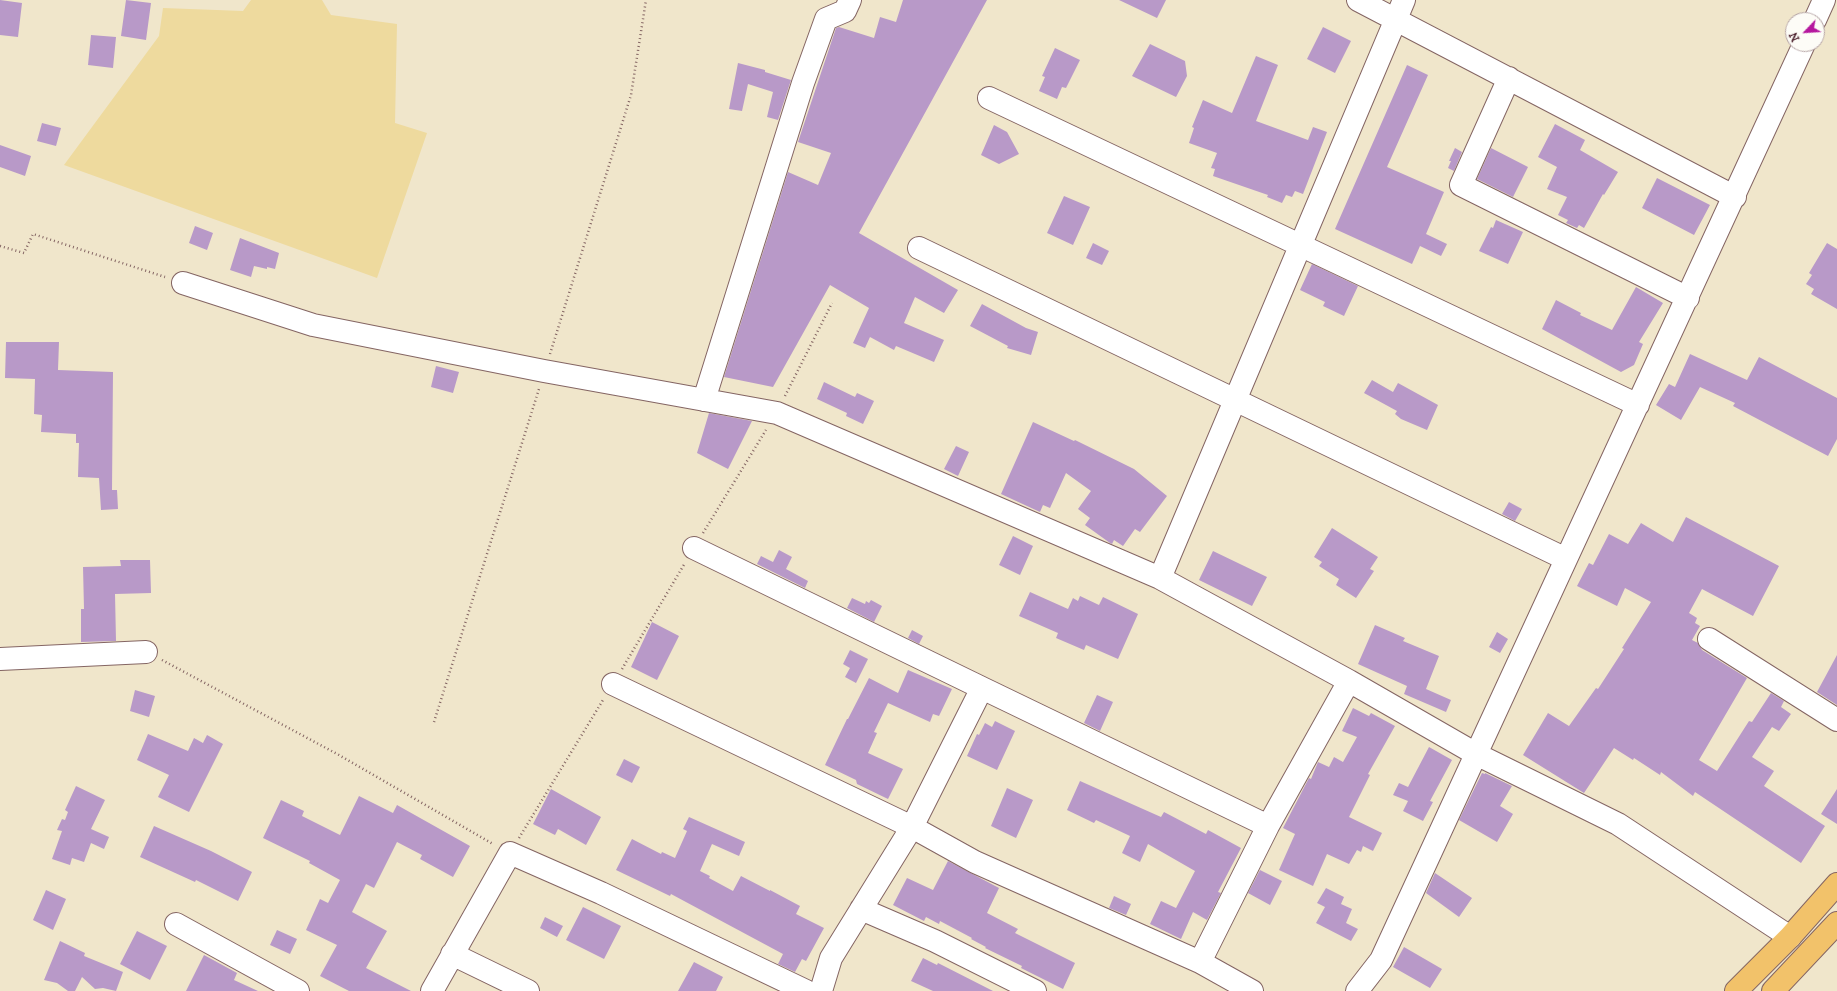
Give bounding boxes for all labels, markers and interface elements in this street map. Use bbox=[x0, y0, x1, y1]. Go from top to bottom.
north arrow bbox=[1785, 12, 1825, 52]
text: N bbox=[1787, 30, 1803, 44]

